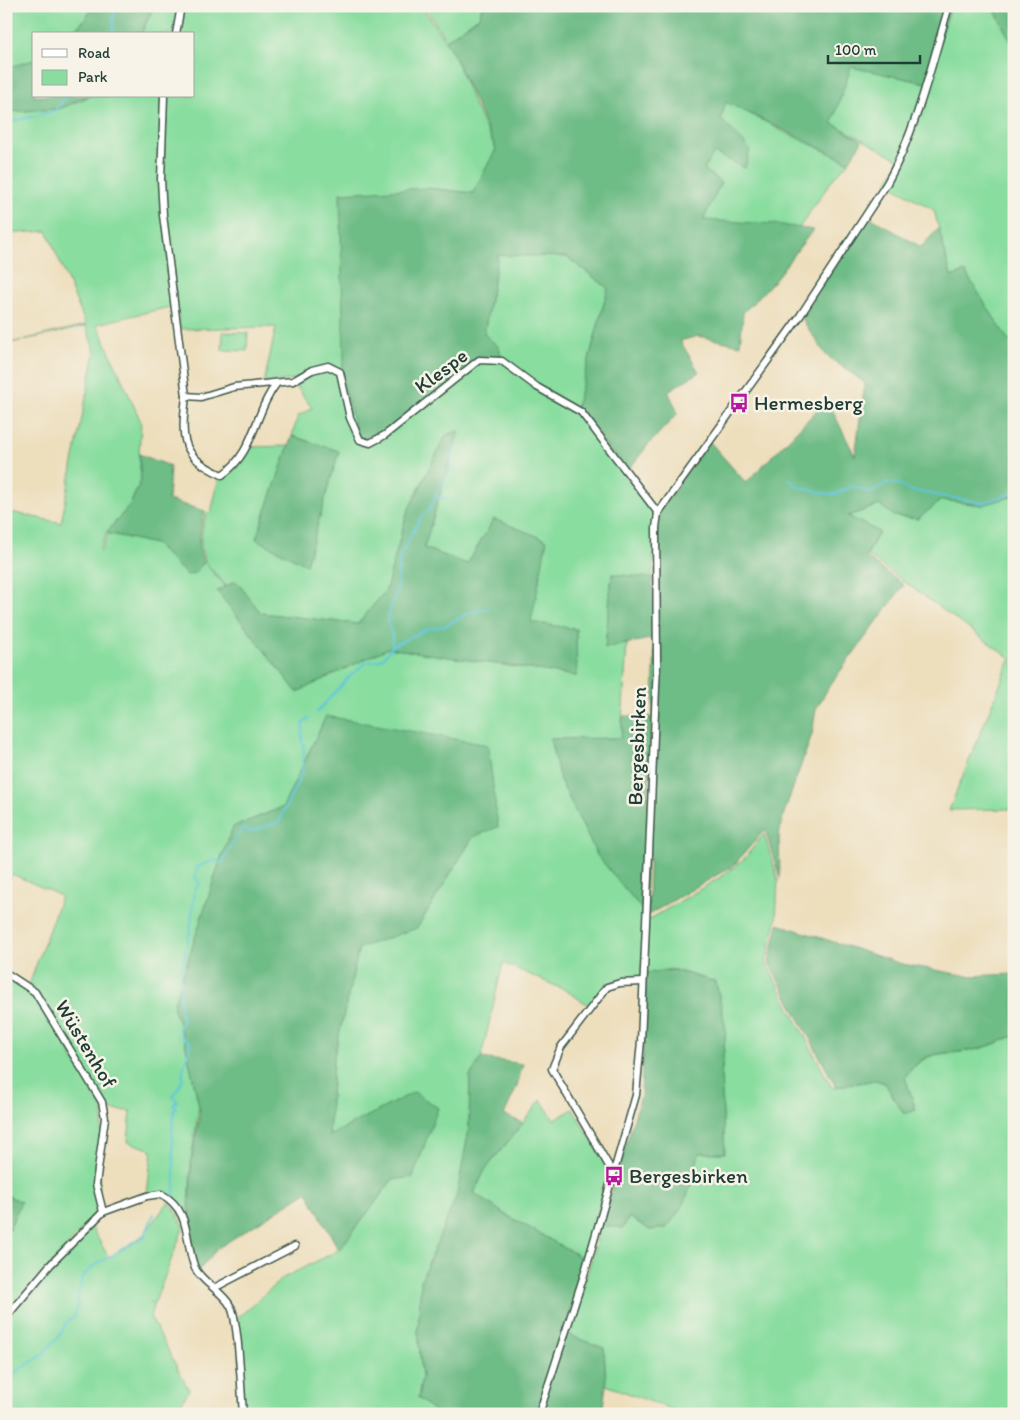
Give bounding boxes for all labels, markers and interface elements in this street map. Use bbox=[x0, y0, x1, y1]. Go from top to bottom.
legend bbox=[32, 32, 195, 98]
scale bar bbox=[828, 32, 920, 64]
text: 100 m bbox=[835, 41, 877, 59]
text: Road bbox=[78, 44, 111, 62]
text: Park bbox=[78, 68, 108, 86]
street label: Klespe bbox=[409, 343, 472, 399]
place label: Hermesberg bbox=[754, 390, 863, 415]
bus stop icon: Hermesberg bbox=[728, 392, 750, 414]
street label: Bergesbirken bbox=[622, 686, 651, 806]
street label: Wüstenhof bbox=[50, 995, 123, 1092]
place label: Bergesbirken bbox=[629, 1163, 748, 1188]
bus stop icon: Bergesbirken bbox=[603, 1165, 625, 1187]

